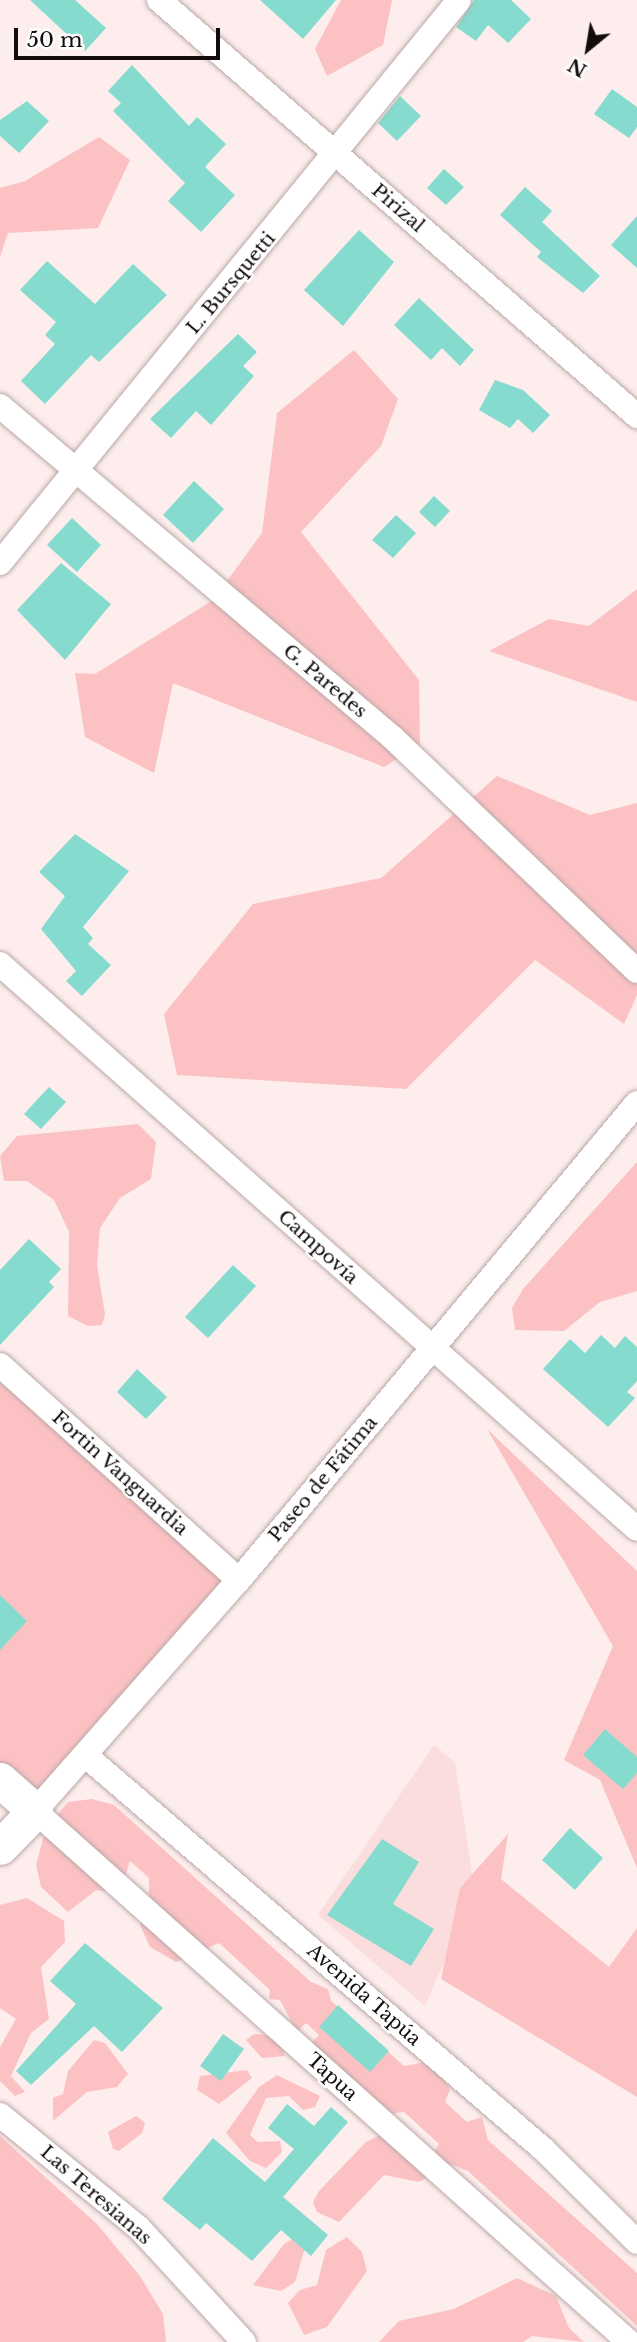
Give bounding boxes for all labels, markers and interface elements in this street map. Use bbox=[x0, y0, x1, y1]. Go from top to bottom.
scale bar bbox=[18, 14, 224, 58]
north arrow bbox=[553, 14, 623, 84]
text: 50 m bbox=[27, 27, 82, 53]
text: N bbox=[564, 53, 591, 82]
street label: Pirizal bbox=[367, 179, 429, 237]
street label: L. Bursquetti bbox=[182, 227, 280, 339]
street label: G. Paredes bbox=[279, 639, 371, 723]
street label: Campovía bbox=[273, 1205, 363, 1289]
street label: Fortin Vanguardia bbox=[47, 1406, 193, 1540]
street label: Paseo de Fátima bbox=[264, 1412, 382, 1546]
street label: Avenida Tapúa bbox=[302, 1939, 426, 2051]
street label: Tapua bbox=[302, 2048, 362, 2106]
street label: Las Teresianas bbox=[36, 2140, 156, 2250]

